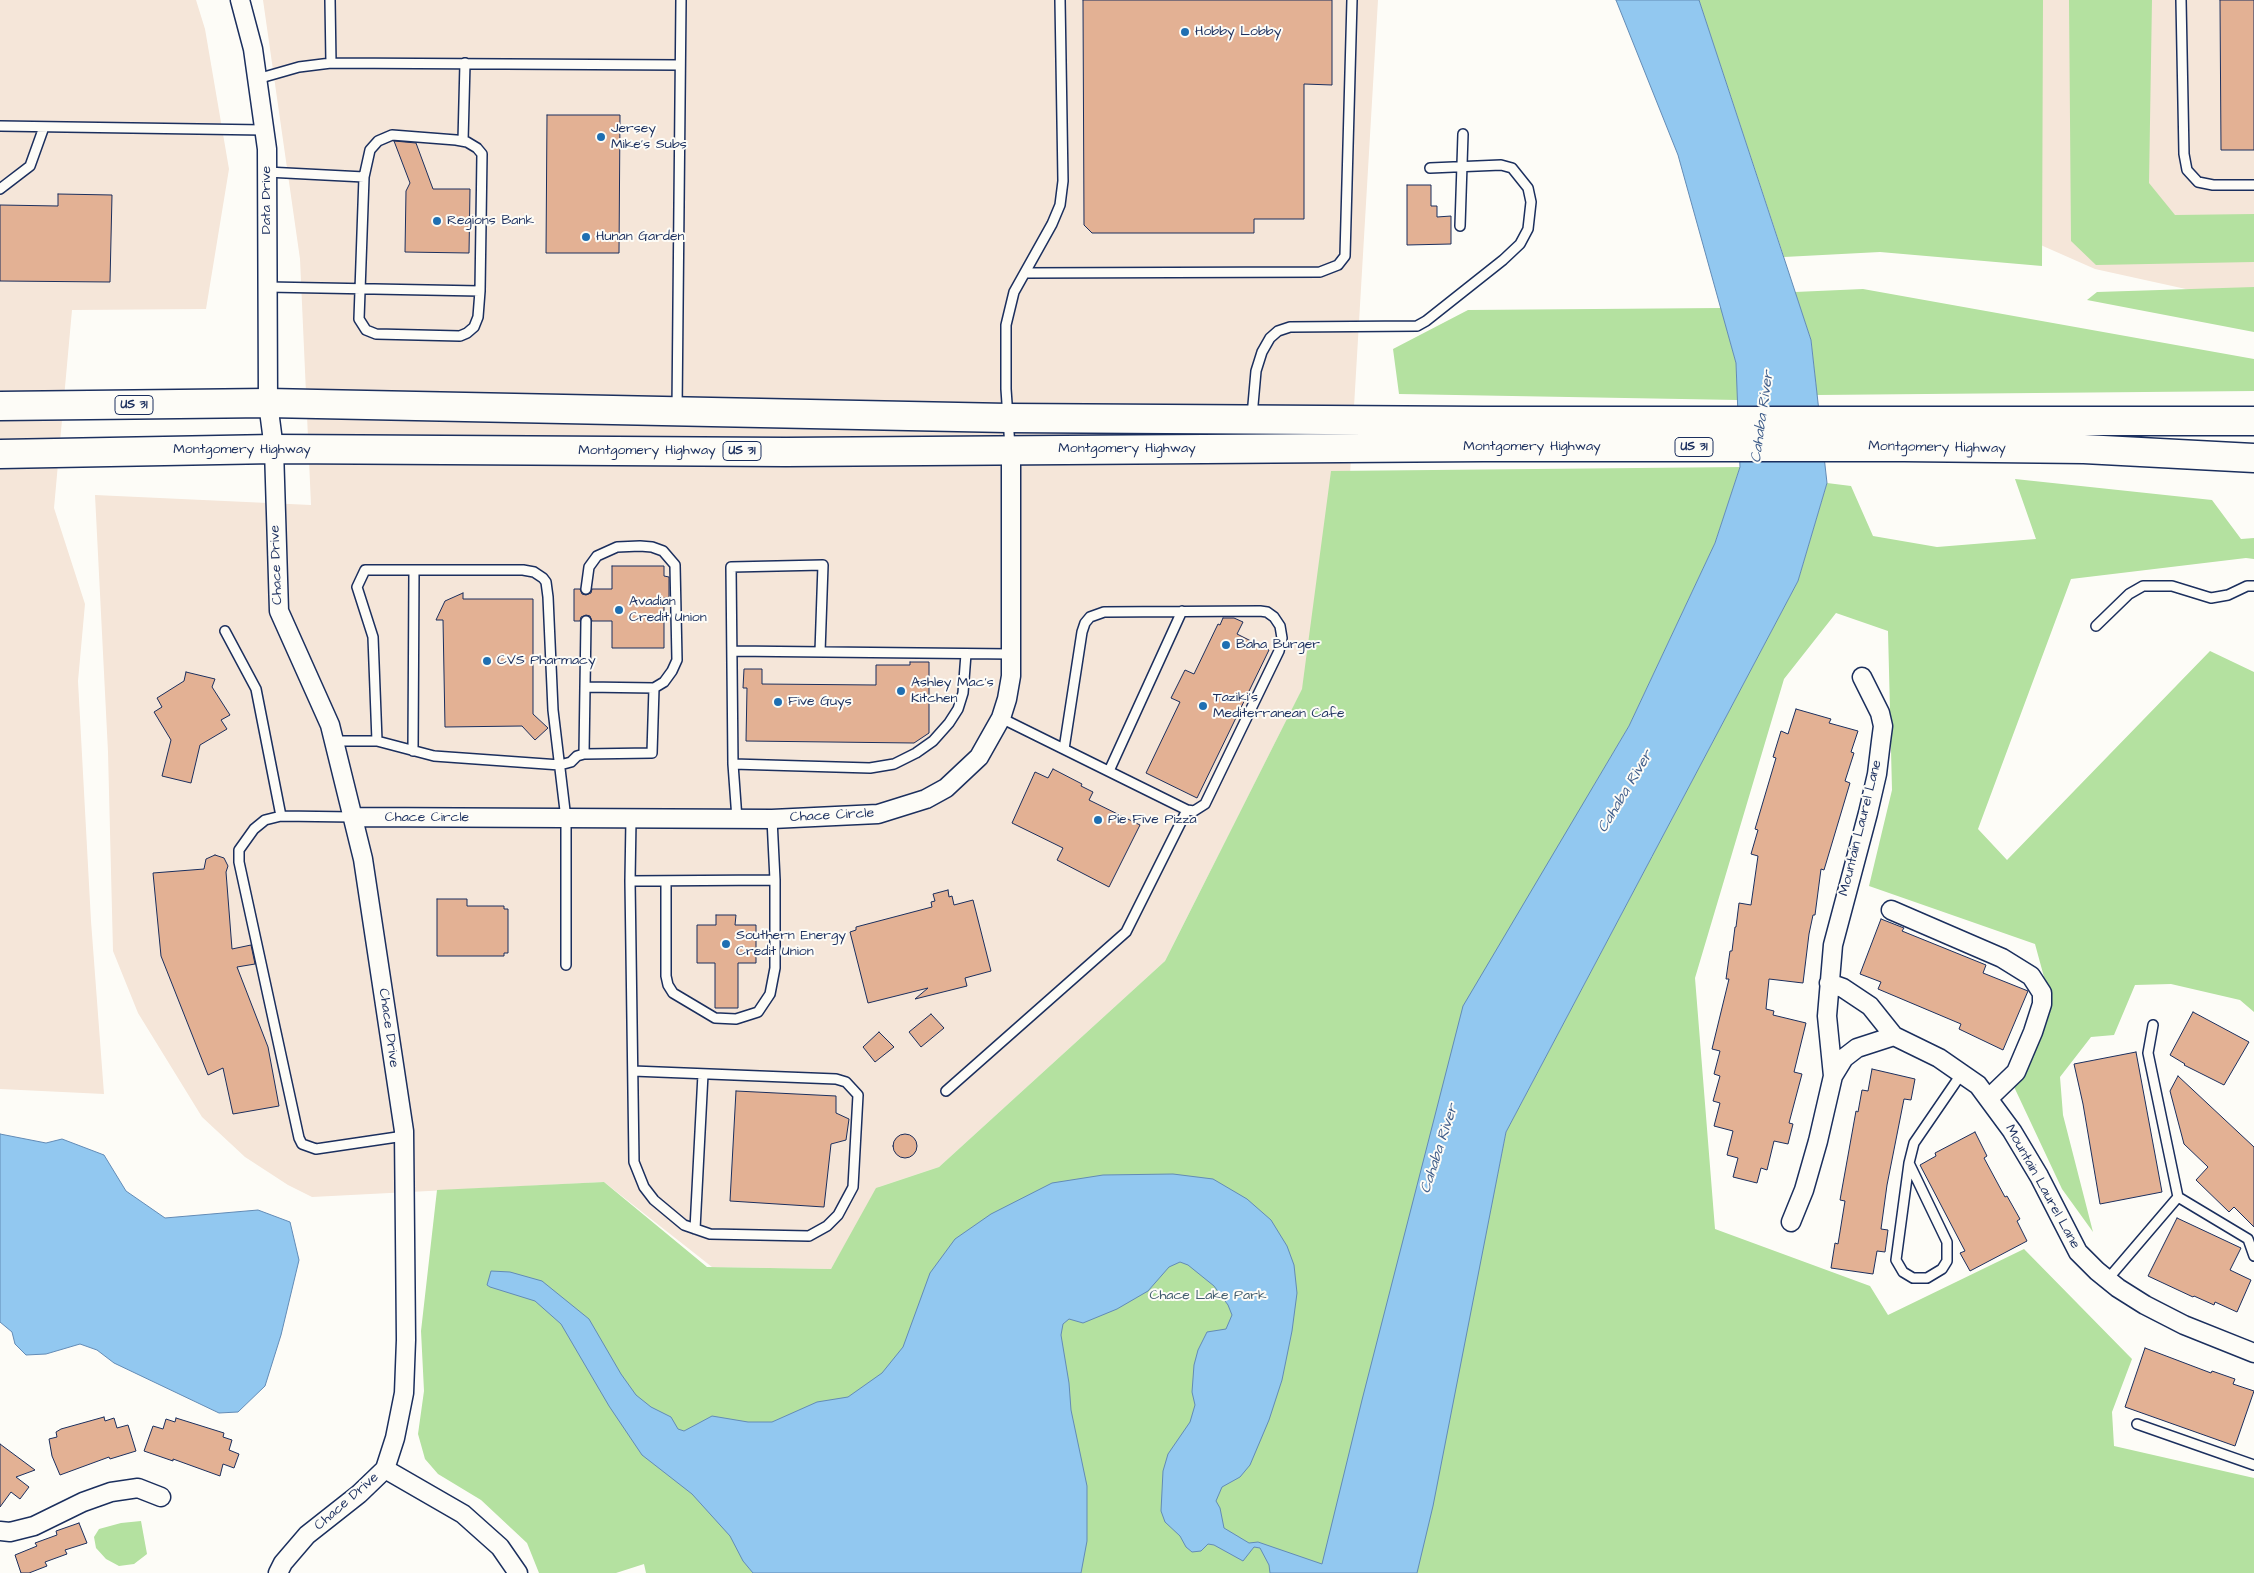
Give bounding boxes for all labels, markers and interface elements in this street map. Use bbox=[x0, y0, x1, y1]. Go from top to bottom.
place label: Hobby Lobby bbox=[1195, 24, 1281, 40]
marker: Hobby Lobby bbox=[1179, 26, 1191, 38]
place label: Jersey Mike's Subs bbox=[611, 121, 687, 154]
marker: Jersey Mike's Subs bbox=[595, 131, 607, 143]
street label: Data Drive bbox=[259, 166, 275, 234]
place label: Regions Bank bbox=[447, 213, 534, 229]
marker: Regions Bank bbox=[431, 215, 443, 227]
place label: Hunan Garden bbox=[596, 229, 685, 245]
marker: Hunan Garden bbox=[580, 231, 592, 243]
water label: Cahaba River bbox=[1748, 370, 1778, 464]
road number: US 31 bbox=[115, 396, 153, 414]
road number: US 31 bbox=[1675, 438, 1713, 457]
street label: Montgomery Highway bbox=[1868, 438, 2006, 458]
street label: Montgomery Highway bbox=[1463, 439, 1601, 455]
street label: Montgomery Highway bbox=[1058, 441, 1196, 457]
street label: Montgomery Highway bbox=[173, 442, 311, 458]
road number: US 31 bbox=[723, 442, 761, 461]
street label: Montgomery Highway bbox=[578, 443, 716, 459]
street label: Chace Drive bbox=[267, 525, 287, 605]
place label: Avadian Credit Union bbox=[629, 594, 707, 626]
marker: Avadian Credit Union bbox=[613, 604, 625, 616]
place label: Baha Burger bbox=[1236, 637, 1320, 653]
marker: Baha Burger bbox=[1220, 639, 1232, 651]
place label: CVS Pharmacy bbox=[497, 653, 596, 669]
marker: CVS Pharmacy bbox=[481, 655, 493, 667]
place label: Ashley Mac's Kitchen bbox=[911, 675, 994, 708]
marker: Ashley Mac's Kitchen bbox=[895, 685, 907, 697]
place label: Taziki's Mediterranean Cafe bbox=[1213, 690, 1344, 722]
place label: Five Guys bbox=[788, 694, 852, 710]
marker: Five Guys bbox=[772, 696, 784, 708]
marker: Taziki's Mediterranean Cafe bbox=[1197, 700, 1209, 712]
water label: Cahaba River bbox=[1594, 748, 1658, 836]
street label: Mountain Laurel Lane bbox=[1836, 758, 1886, 898]
street label: Chace Circle bbox=[789, 805, 875, 827]
street label: Chace Circle bbox=[385, 810, 469, 826]
place label: Pie Five Pizza bbox=[1108, 812, 1197, 828]
marker: Pie Five Pizza bbox=[1092, 814, 1104, 826]
place label: Southern Energy Credit Union bbox=[736, 928, 846, 960]
marker: Southern Energy Credit Union bbox=[720, 938, 732, 950]
street label: Chace Drive bbox=[374, 987, 402, 1069]
water label: Cahaba River bbox=[1417, 1102, 1463, 1196]
street label: Mountain Laurel Lane bbox=[2001, 1122, 2083, 1252]
park label: Chace Lake Park bbox=[1150, 1288, 1266, 1304]
street label: Chace Drive bbox=[311, 1469, 383, 1535]

